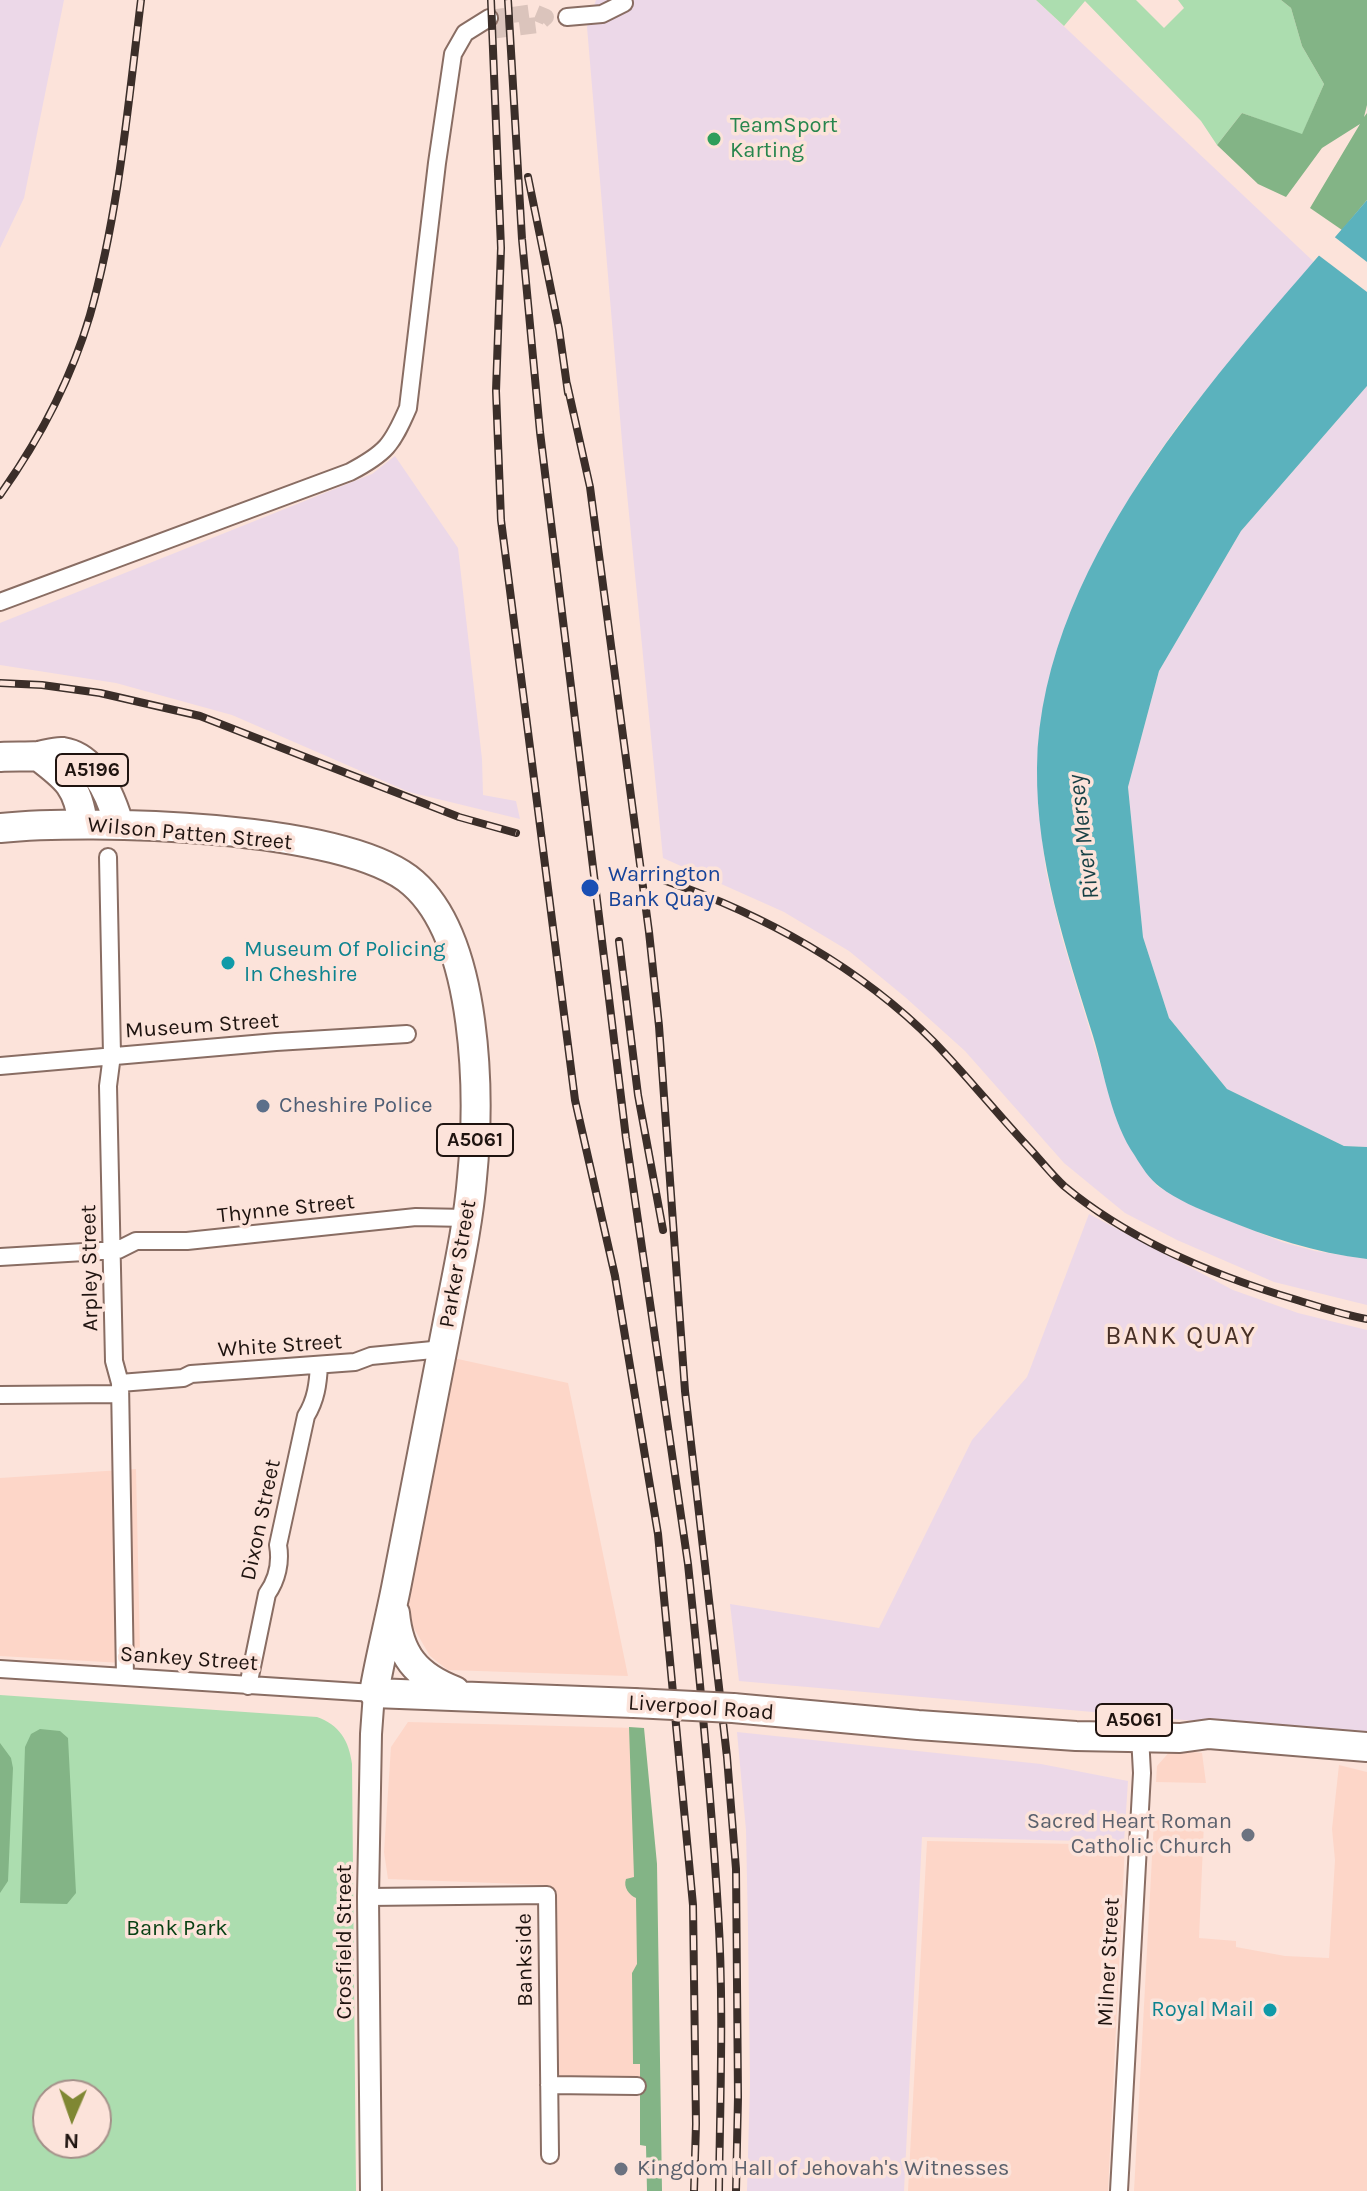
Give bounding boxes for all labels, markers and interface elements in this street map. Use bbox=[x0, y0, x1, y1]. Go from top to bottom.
place label: TeamSport Karting bbox=[730, 113, 838, 164]
marker: TeamSport Karting bbox=[705, 130, 723, 148]
road number: A5196 bbox=[56, 754, 128, 786]
water label: River Mersey bbox=[1062, 773, 1106, 901]
street label: Wilson Patten Street bbox=[86, 812, 294, 856]
place label: Warrington Bank Quay bbox=[608, 862, 721, 914]
marker: Warrington Bank Quay bbox=[579, 877, 601, 899]
place label: Museum Of Policing In Cheshire bbox=[244, 937, 445, 988]
marker: Museum Of Policing In Cheshire bbox=[219, 954, 237, 972]
street label: Museum Street bbox=[124, 1007, 280, 1045]
place label: Cheshire Police bbox=[279, 1093, 432, 1119]
marker: Cheshire Police bbox=[254, 1097, 272, 1115]
road number: A5061 bbox=[437, 1124, 513, 1156]
street label: Thynne Street bbox=[216, 1189, 356, 1229]
street label: Parker Street bbox=[434, 1198, 482, 1330]
street label: Arpley Street bbox=[76, 1204, 104, 1332]
district label: BANK QUAY bbox=[1105, 1321, 1257, 1353]
street label: White Street bbox=[217, 1328, 343, 1364]
street label: Dixon Street bbox=[235, 1457, 287, 1583]
street label: Sankey Street bbox=[119, 1641, 259, 1677]
street label: Liverpool Road bbox=[627, 1690, 775, 1726]
road number: A5061 bbox=[1096, 1704, 1172, 1736]
place label: Sacred Heart Roman Catholic Church bbox=[1027, 1809, 1232, 1860]
marker: Sacred Heart Roman Catholic Church bbox=[1239, 1826, 1257, 1844]
street label: Crosfield Street bbox=[332, 1864, 358, 2020]
street label: Milner Street bbox=[1092, 1897, 1126, 2027]
street label: Bankside bbox=[511, 1913, 539, 2007]
park label: Bank Park bbox=[126, 1916, 228, 1942]
place label: Royal Mail bbox=[1151, 1997, 1254, 2023]
marker: Royal Mail bbox=[1261, 2001, 1279, 2019]
north arrow bbox=[32, 2079, 112, 2159]
text: N bbox=[63, 2128, 80, 2154]
place label: Kingdom Hall of Jehovah's Witnesses bbox=[637, 2156, 1009, 2182]
marker: Kingdom Hall of Jehovah's Witnesses bbox=[612, 2160, 630, 2178]

